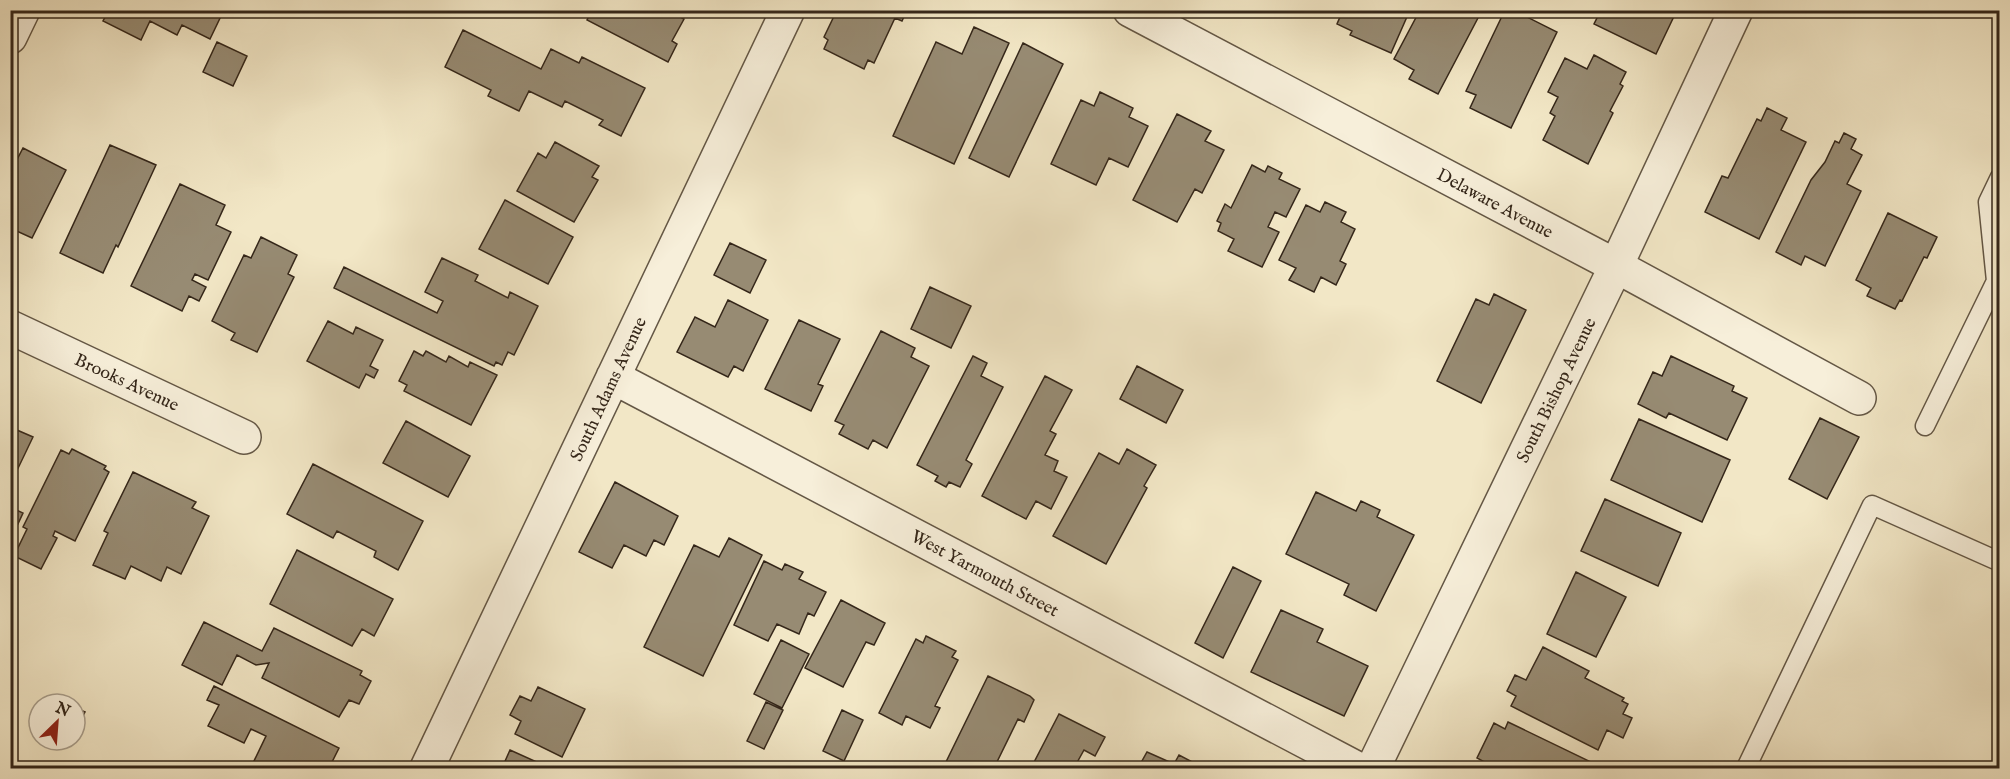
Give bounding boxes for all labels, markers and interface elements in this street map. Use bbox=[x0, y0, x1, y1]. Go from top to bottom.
street label: Delaware Avenue bbox=[1432, 164, 1556, 245]
street label: South Adams Avenue bbox=[566, 314, 653, 465]
street label: South Bishop Avenue bbox=[1512, 314, 1603, 467]
street label: Brooks Avenue bbox=[70, 349, 182, 418]
street label: West Yarmouth Street bbox=[906, 526, 1062, 623]
north arrow bbox=[27, 692, 87, 752]
text: N bbox=[51, 698, 73, 722]

